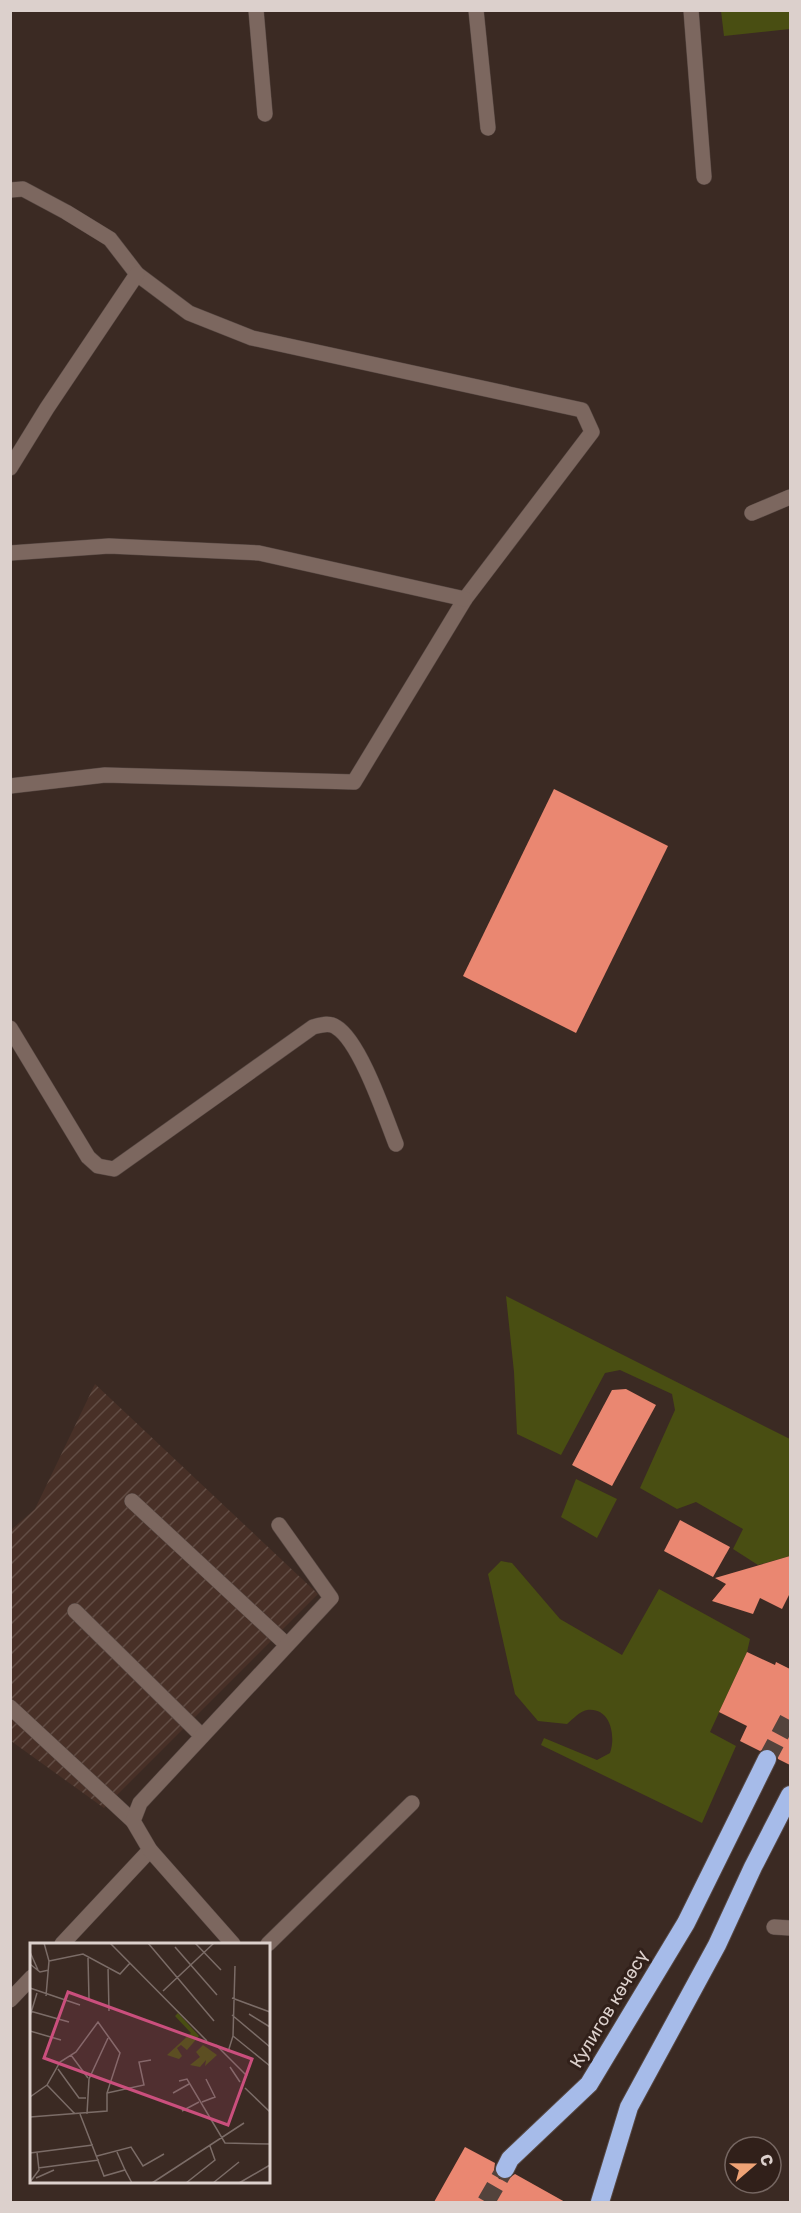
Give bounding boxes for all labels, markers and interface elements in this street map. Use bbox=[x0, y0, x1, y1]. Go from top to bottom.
inset map bbox=[30, 1943, 270, 2183]
street label: Кулигов көчөсү bbox=[565, 1946, 653, 2072]
north arrow bbox=[723, 2135, 783, 2195]
text: С bbox=[756, 2152, 777, 2169]

